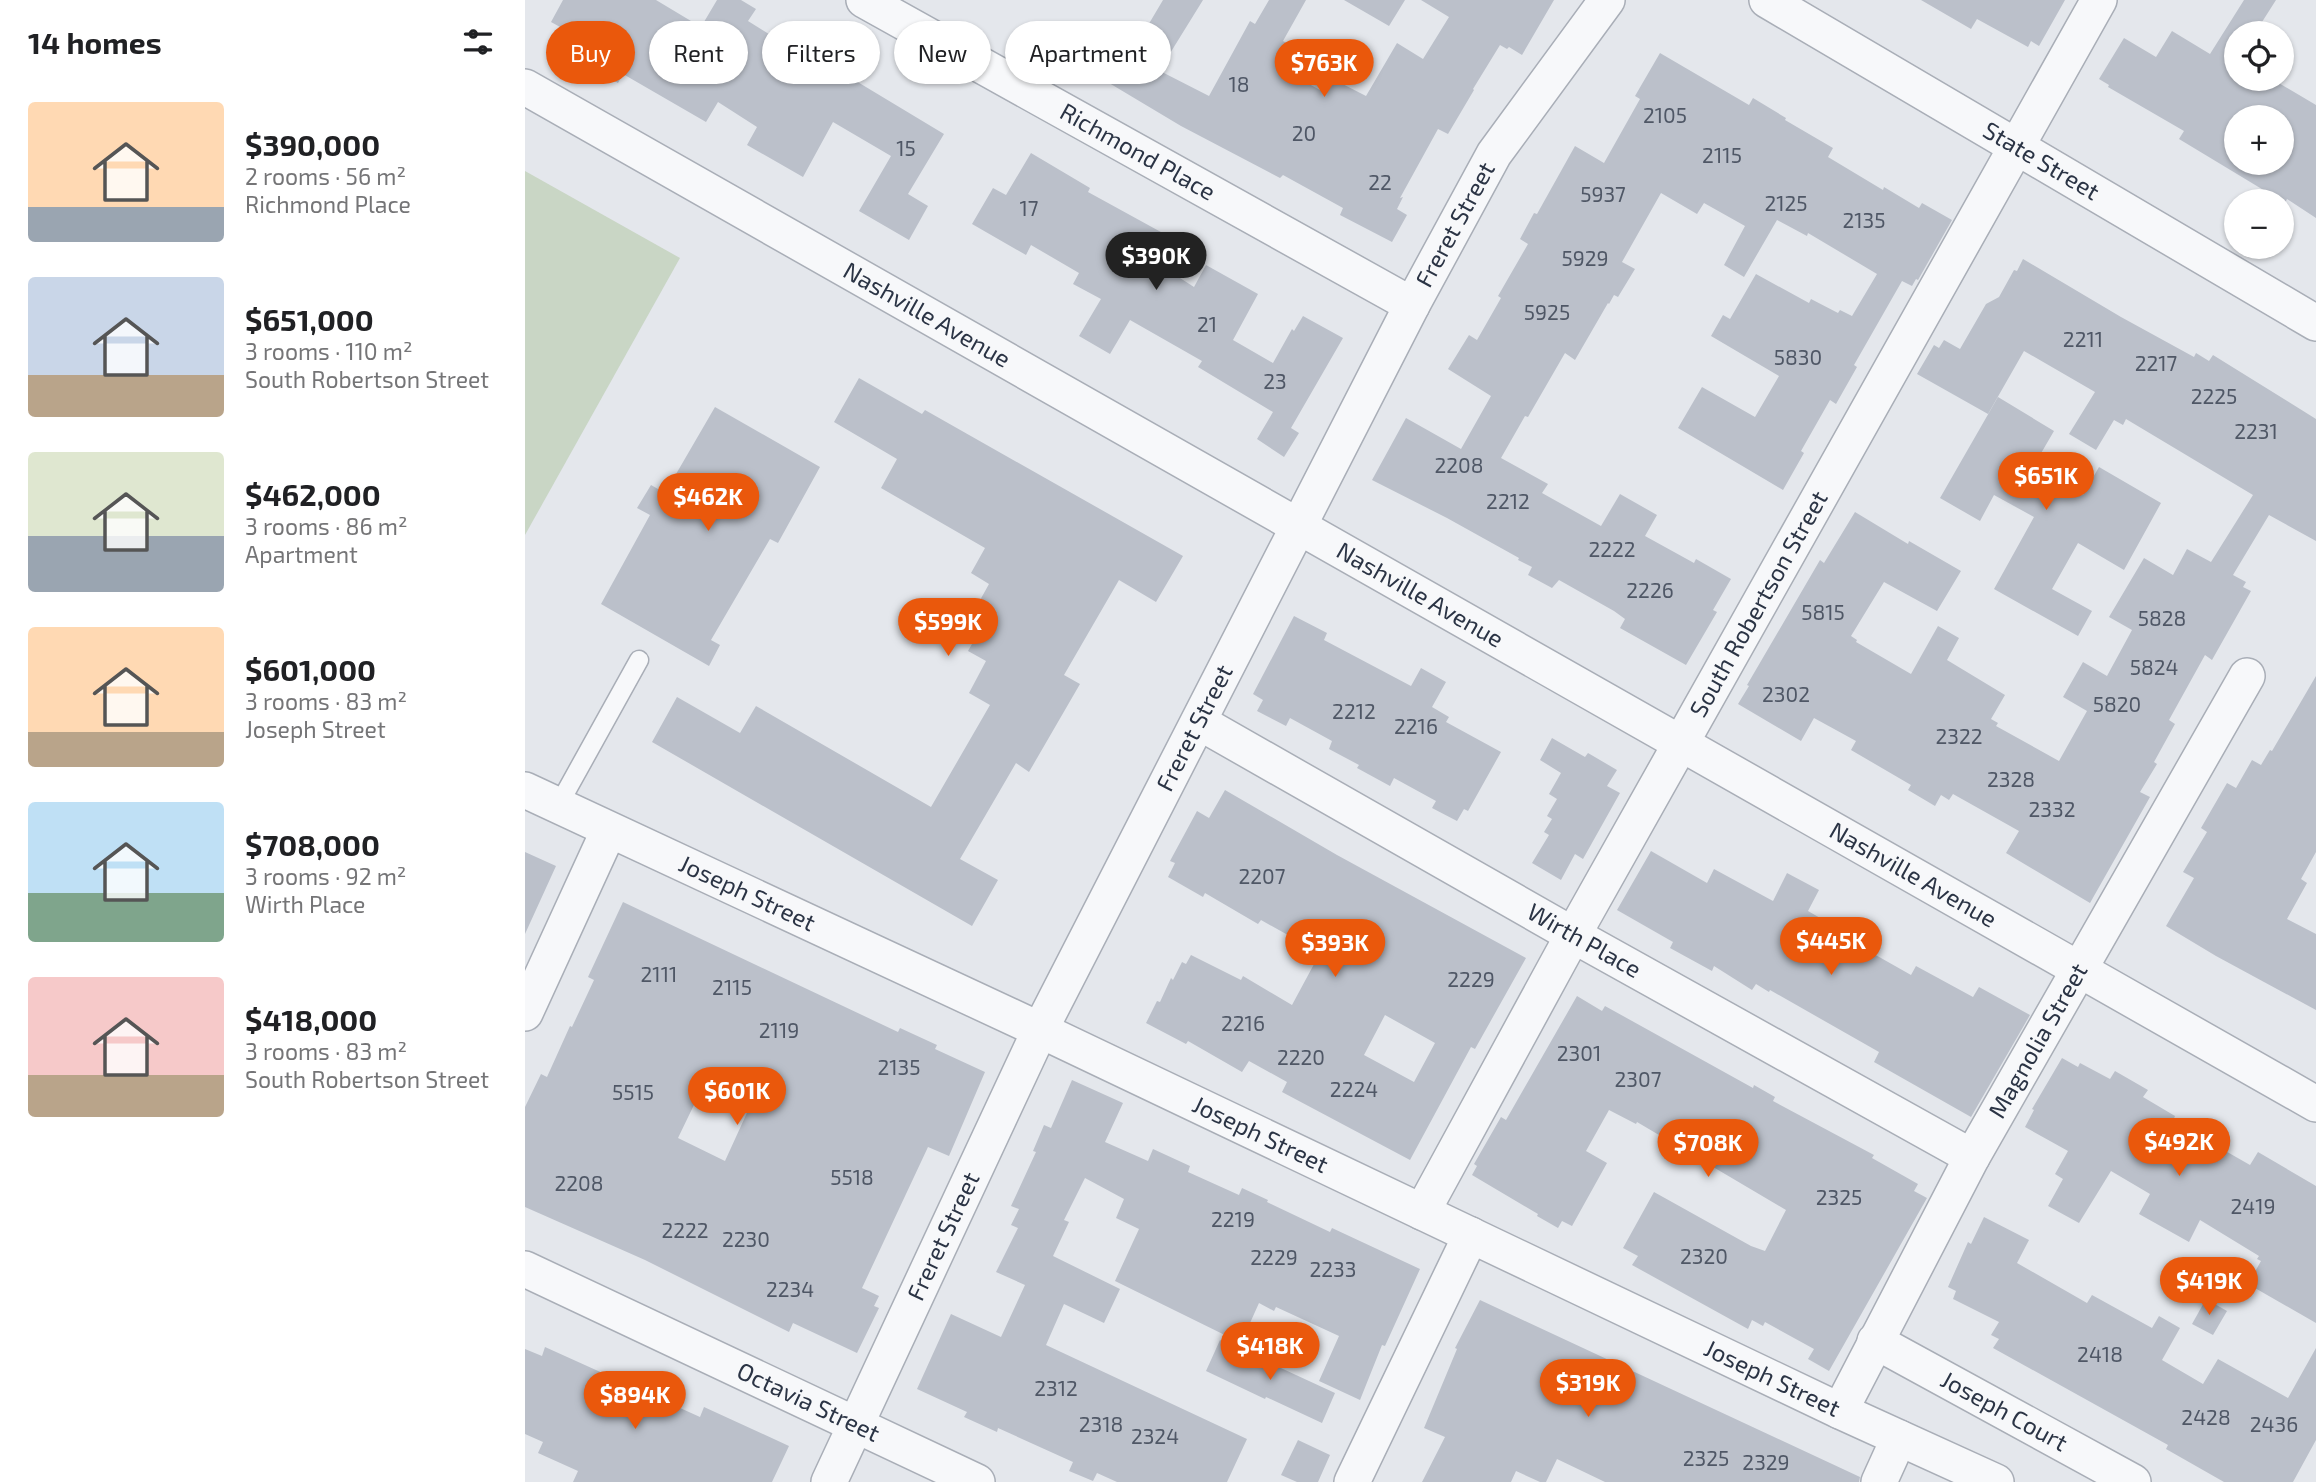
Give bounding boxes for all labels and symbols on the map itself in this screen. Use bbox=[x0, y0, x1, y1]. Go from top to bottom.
pin: $763K bbox=[1275, 40, 1373, 99]
house number: 18 bbox=[1228, 71, 1250, 96]
street label: Richmond Place bbox=[1056, 96, 1221, 206]
house number: 2105 bbox=[1643, 102, 1687, 127]
street label: State Street bbox=[1979, 115, 2105, 205]
house number: 20 bbox=[1292, 120, 1316, 145]
house number: 15 bbox=[896, 135, 916, 160]
house number: 2115 bbox=[1702, 142, 1742, 167]
street label: Freret Street bbox=[1409, 156, 1500, 292]
house number: 22 bbox=[1368, 169, 1392, 194]
house number: 5937 bbox=[1580, 181, 1626, 206]
house number: 2125 bbox=[1764, 190, 1808, 215]
house number: 17 bbox=[1019, 195, 1039, 220]
house number: 2135 bbox=[1842, 207, 1886, 232]
pin: $390K bbox=[1107, 232, 1205, 292]
house number: 5929 bbox=[1561, 245, 1609, 270]
street label: Nashville Avenue bbox=[839, 255, 1016, 373]
house number: 5925 bbox=[1524, 299, 1570, 324]
house number: 21 bbox=[1197, 311, 1217, 336]
house number: 2211 bbox=[2063, 326, 2103, 351]
house number: 5830 bbox=[1774, 344, 1822, 369]
house number: 2217 bbox=[2135, 350, 2178, 375]
house number: 23 bbox=[1263, 368, 1287, 393]
house number: 2225 bbox=[2191, 383, 2237, 408]
house number: 2231 bbox=[2234, 418, 2278, 443]
house number: 2208 bbox=[1434, 452, 1484, 477]
pin: $651K bbox=[1997, 452, 2095, 512]
pin: $462K bbox=[659, 474, 757, 533]
street label: South Robertson Street bbox=[1683, 485, 1833, 722]
house number: 2212 bbox=[1486, 488, 1530, 513]
street label: Nashville Avenue bbox=[1332, 535, 1509, 653]
house number: 2222 bbox=[1588, 536, 1636, 561]
house number: 2226 bbox=[1626, 577, 1674, 602]
pin: $599K bbox=[899, 598, 997, 658]
house number: 5815 bbox=[1801, 599, 1845, 624]
house number: 5828 bbox=[2138, 605, 2186, 630]
house number: 5824 bbox=[2130, 654, 2178, 679]
street label: Freret Street bbox=[1149, 659, 1238, 796]
house number: 2302 bbox=[1762, 681, 1810, 706]
house number: 5820 bbox=[2093, 691, 2141, 716]
house number: 2212 bbox=[1332, 698, 1376, 723]
house number: 2216 bbox=[1394, 713, 1438, 738]
house number: 2322 bbox=[1935, 723, 1983, 748]
house number: 2328 bbox=[1987, 766, 2035, 791]
house number: 2332 bbox=[2029, 796, 2075, 821]
street label: Nashville Avenue bbox=[1825, 815, 2002, 933]
street label: Joseph Street bbox=[675, 848, 820, 936]
house number: 2207 bbox=[1238, 863, 1286, 888]
street label: Wirth Place bbox=[1523, 896, 1647, 983]
pin: $445K bbox=[1782, 918, 1880, 977]
pin: $393K bbox=[1286, 920, 1384, 979]
street label: Magnolia Street bbox=[1981, 958, 2093, 1123]
house number: 2111 bbox=[641, 961, 677, 986]
house number: 2229 bbox=[1447, 966, 1495, 991]
house number: 2115 bbox=[712, 974, 752, 999]
house number: 2216 bbox=[1221, 1010, 1265, 1035]
house number: 2119 bbox=[759, 1017, 799, 1042]
house number: 2301 bbox=[1557, 1040, 1601, 1065]
house number: 2220 bbox=[1277, 1044, 1325, 1069]
house number: 2135 bbox=[877, 1054, 921, 1079]
house number: 2307 bbox=[1615, 1066, 1662, 1091]
pin: $601K bbox=[688, 1068, 786, 1127]
house number: 2224 bbox=[1330, 1076, 1378, 1101]
house number: 5515 bbox=[612, 1079, 654, 1104]
street label: Joseph Street bbox=[1188, 1089, 1333, 1178]
pin: $492K bbox=[2130, 1118, 2228, 1178]
pin: $708K bbox=[1659, 1120, 1757, 1179]
house number: 5518 bbox=[830, 1164, 874, 1189]
street label: Freret Street bbox=[900, 1167, 985, 1305]
house number: 2208 bbox=[554, 1170, 604, 1195]
house number: 2325 bbox=[1816, 1184, 1862, 1209]
house number: 2419 bbox=[2230, 1193, 2276, 1218]
house number: 2219 bbox=[1211, 1206, 1255, 1231]
house number: 2222 bbox=[661, 1217, 709, 1242]
house number: 2230 bbox=[722, 1226, 770, 1251]
house number: 2320 bbox=[1680, 1243, 1728, 1268]
house number: 2229 bbox=[1250, 1244, 1298, 1269]
house number: 2233 bbox=[1310, 1256, 1356, 1281]
pin: $419K bbox=[2160, 1258, 2258, 1317]
house number: 2234 bbox=[766, 1276, 814, 1301]
pin: $418K bbox=[1221, 1322, 1319, 1382]
street label: Joseph Street bbox=[1700, 1333, 1845, 1422]
house number: 2418 bbox=[2077, 1341, 2123, 1366]
street label: Octavia Street bbox=[733, 1355, 885, 1447]
pin: $319K bbox=[1539, 1360, 1637, 1419]
street label: Joseph Court bbox=[1936, 1364, 2073, 1456]
pin: $894K bbox=[586, 1372, 684, 1431]
house number: 2312 bbox=[1034, 1375, 1078, 1400]
house number: 2428 bbox=[2181, 1404, 2231, 1429]
house number: 2318 bbox=[1079, 1411, 1123, 1436]
house number: 2436 bbox=[2250, 1411, 2298, 1436]
house number: 2324 bbox=[1131, 1423, 1179, 1448]
house number: 2325 bbox=[1683, 1445, 1729, 1470]
house number: 2329 bbox=[1742, 1449, 1790, 1474]

